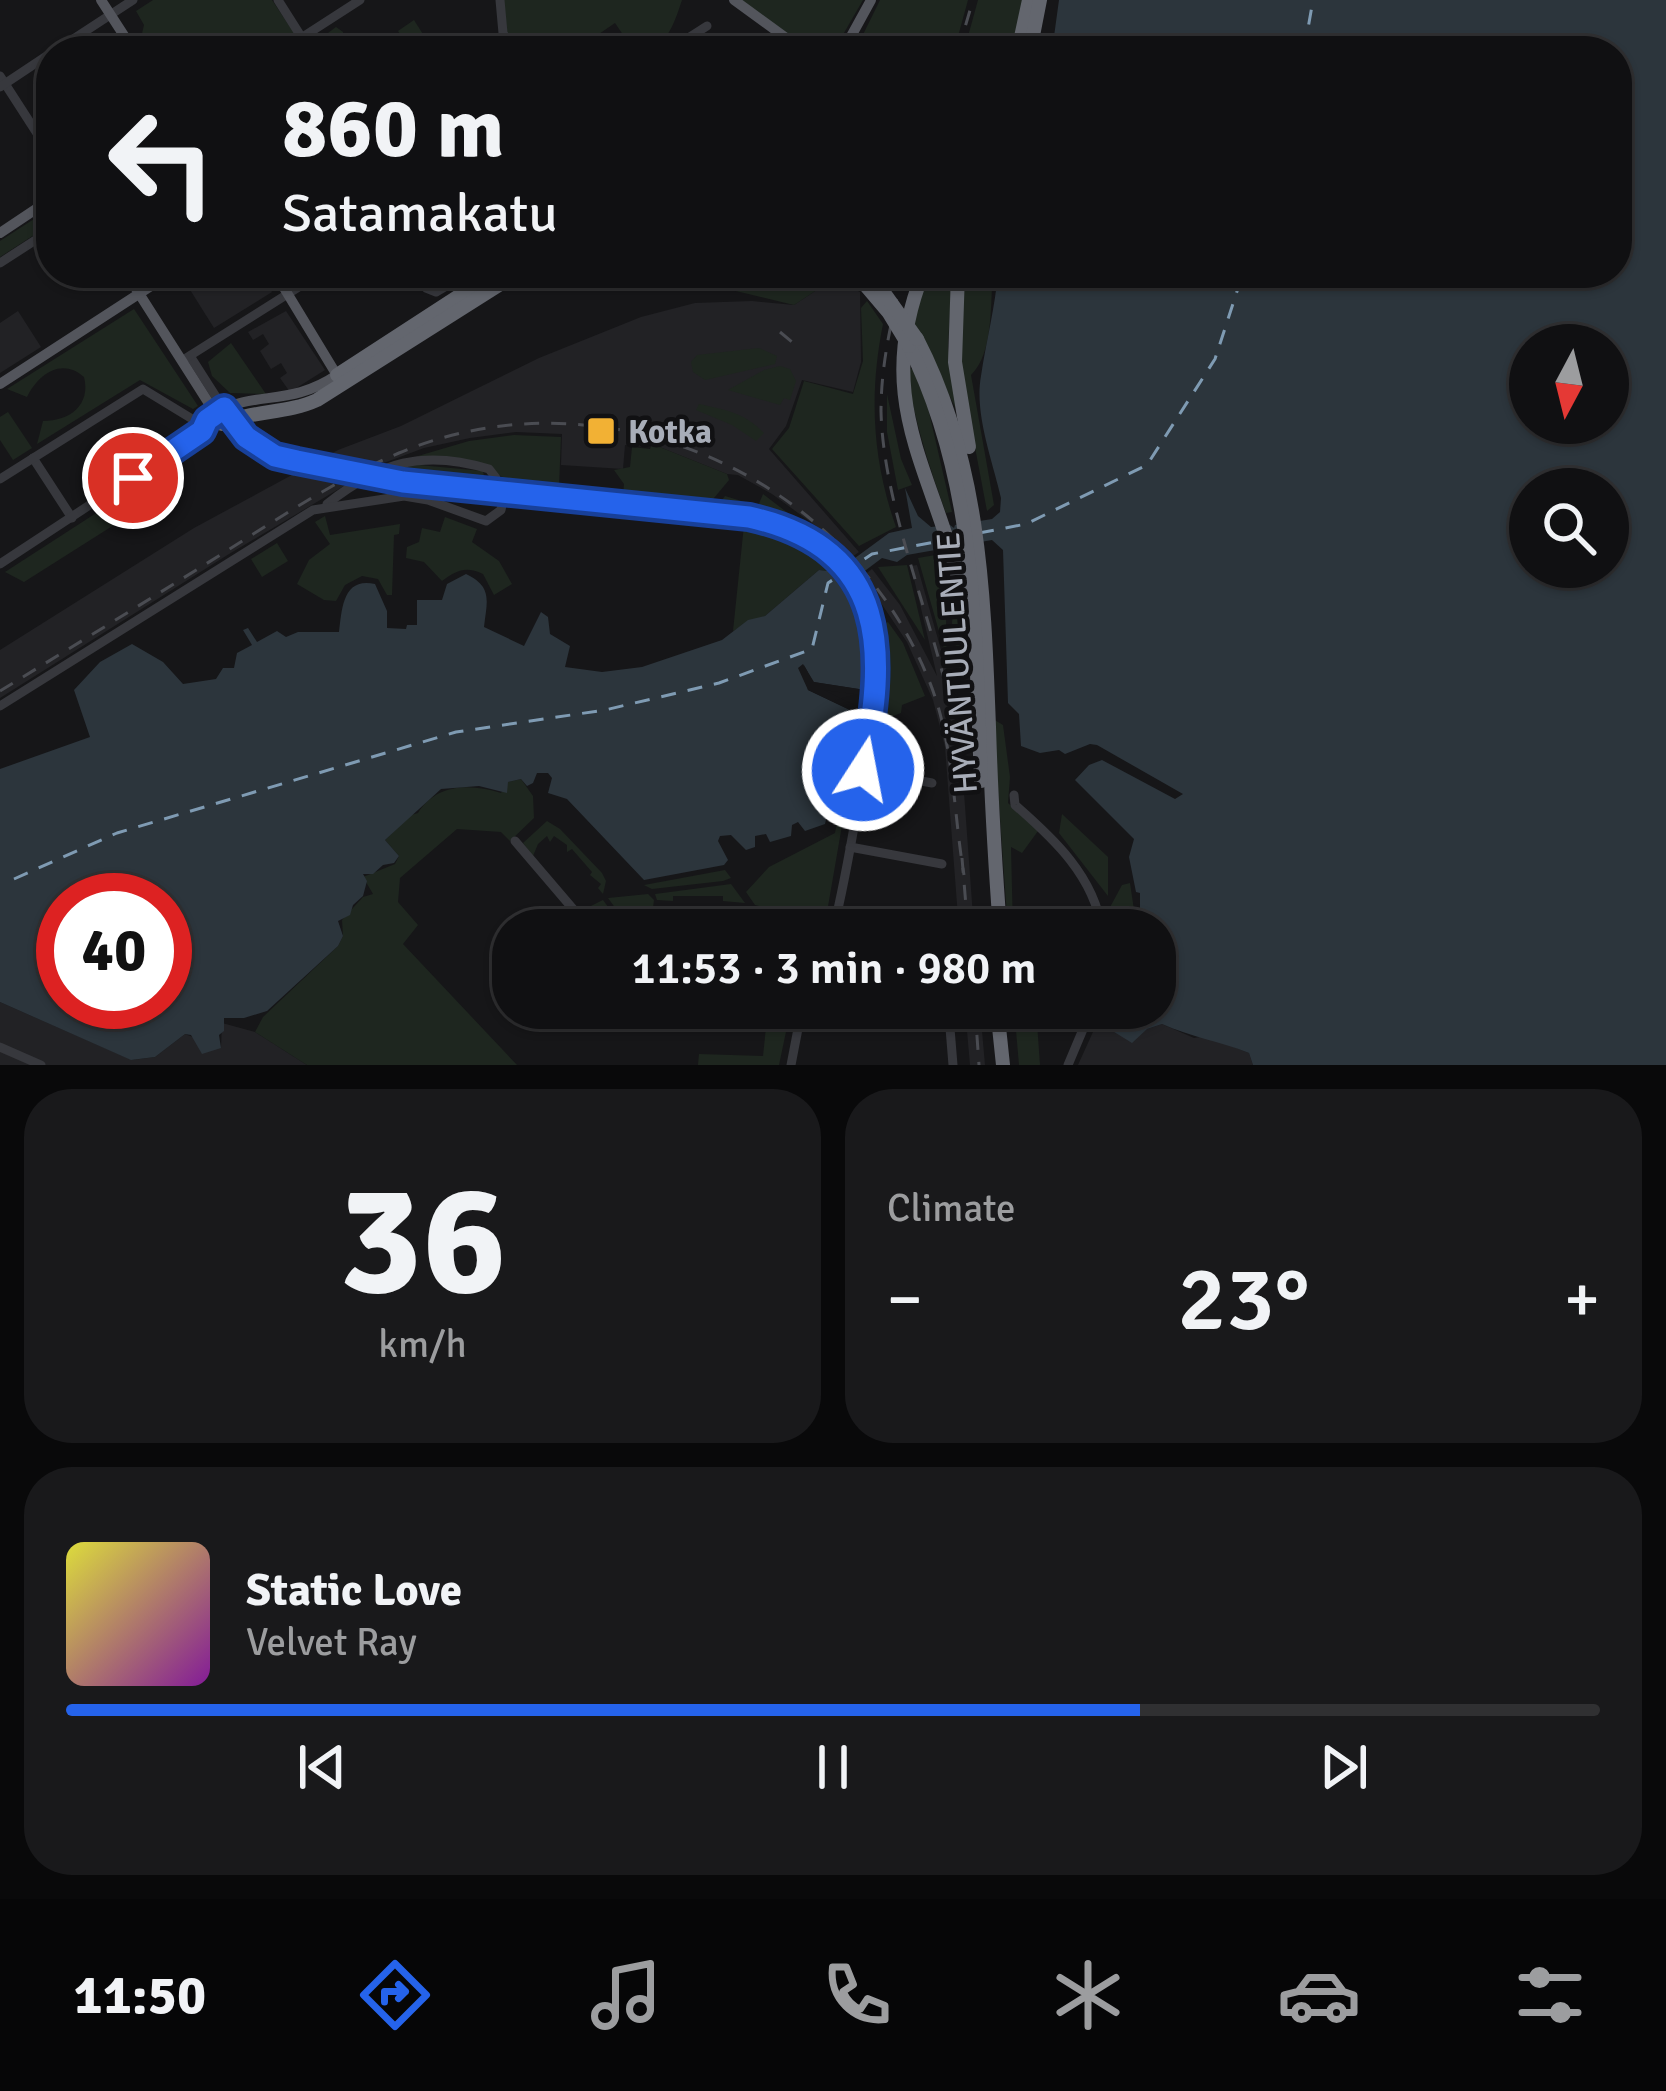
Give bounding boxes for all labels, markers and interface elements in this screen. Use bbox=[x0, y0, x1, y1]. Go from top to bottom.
text: 860 m bbox=[282, 77, 504, 181]
icon: left bbox=[84, 84, 240, 240]
text: Satamakatu bbox=[282, 180, 558, 247]
north arrow bbox=[1509, 324, 1629, 444]
map controls bbox=[1509, 324, 1629, 588]
place label: Kotka bbox=[628, 412, 712, 453]
marker: Kotka bbox=[585, 415, 617, 447]
pin bbox=[82, 427, 184, 529]
icon: arrive bbox=[100, 445, 166, 511]
button: search bbox=[1509, 468, 1629, 588]
street label: HYVÄNTUULENTIE bbox=[928, 531, 987, 795]
position arrow bbox=[800, 707, 926, 833]
speed limit sign: 40 bbox=[36, 873, 192, 1029]
text: 11:53 · 3 min · 980 m bbox=[632, 941, 1036, 996]
text: 36 bbox=[338, 1145, 507, 1338]
text: Climate bbox=[887, 1184, 1016, 1232]
text: 23° bbox=[1178, 1244, 1309, 1355]
text: − bbox=[887, 1259, 923, 1340]
text: + bbox=[1564, 1259, 1600, 1340]
text: km/h bbox=[378, 1320, 467, 1368]
text: Static Love bbox=[246, 1563, 462, 1618]
text: Velvet Ray bbox=[246, 1618, 417, 1666]
icon: previous bbox=[289, 1734, 355, 1800]
icon: pause bbox=[800, 1734, 866, 1800]
icon: next bbox=[1311, 1734, 1377, 1800]
icon: directions bbox=[353, 1953, 437, 2037]
icon: music bbox=[584, 1953, 668, 2037]
icon: phone bbox=[815, 1953, 899, 2037]
icon: climate bbox=[1046, 1953, 1130, 2037]
icon: car bbox=[1277, 1953, 1361, 2037]
icon: filters bbox=[1508, 1953, 1592, 2037]
text: 11:50 bbox=[74, 1962, 206, 2029]

